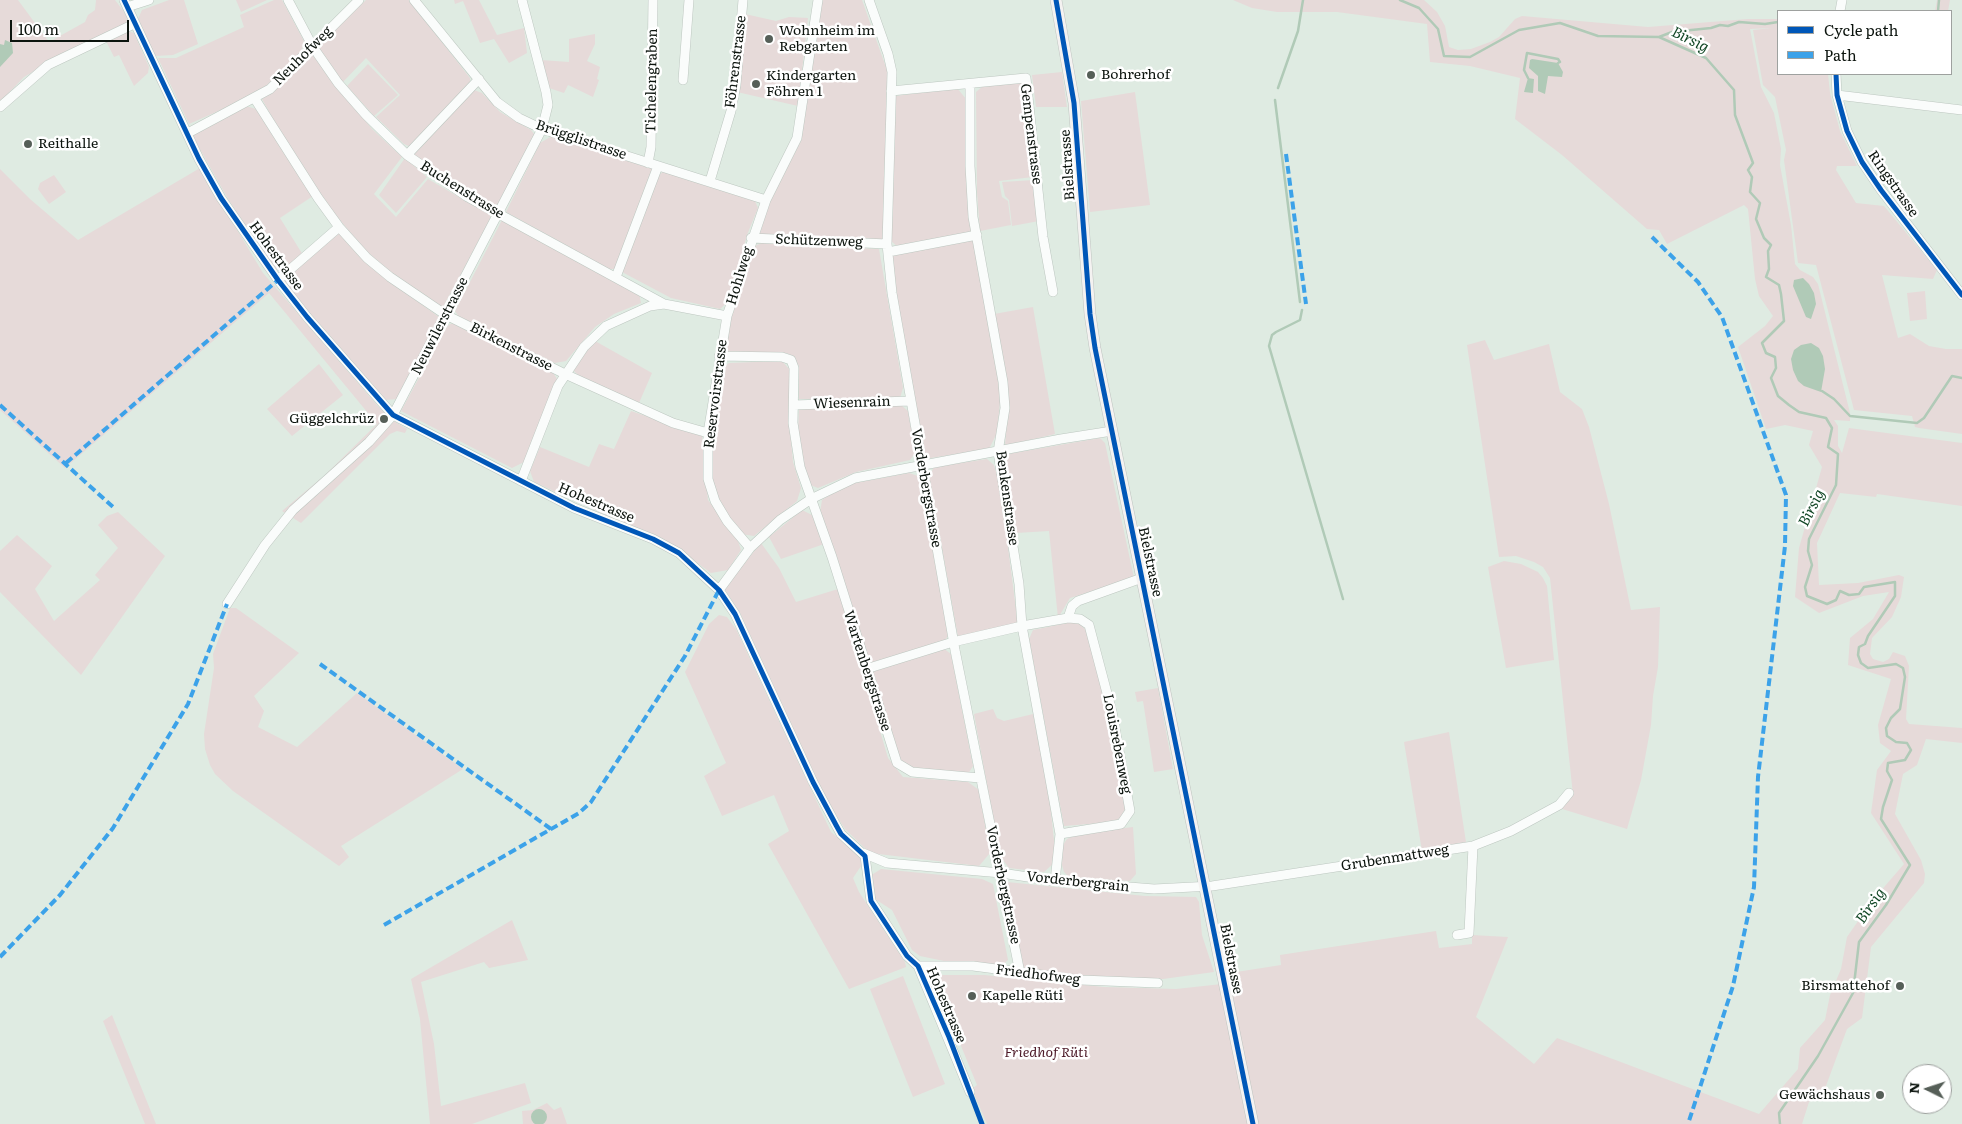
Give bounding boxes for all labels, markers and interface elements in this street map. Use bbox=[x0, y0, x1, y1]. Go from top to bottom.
scale bar bbox=[12, 10, 131, 42]
legend bbox=[1777, 10, 1952, 75]
street label: Föhrenstrasse bbox=[722, 15, 750, 109]
text: 100 m bbox=[18, 17, 59, 40]
text: Cycle path bbox=[1824, 18, 1898, 41]
street label: Neuhofweg bbox=[270, 23, 336, 89]
place label: Wohnheim im Rebgarten bbox=[779, 23, 875, 56]
water label: Birsig bbox=[1668, 23, 1712, 57]
street label: Tichelengraben bbox=[643, 28, 661, 134]
marker: Wohnheim im Rebgarten bbox=[763, 33, 775, 45]
text: Path bbox=[1824, 43, 1857, 66]
place label: Bohrerhof bbox=[1101, 67, 1170, 83]
place label: Kindergarten Föhren 1 bbox=[766, 68, 856, 100]
marker: Bohrerhof bbox=[1085, 69, 1097, 81]
marker: Kindergarten Föhren 1 bbox=[750, 78, 762, 90]
street label: Gempenstrasse bbox=[1016, 83, 1046, 185]
street label: Brügglistrasse bbox=[533, 117, 629, 163]
street label: Bielstrasse bbox=[1057, 129, 1079, 201]
place label: Reithalle bbox=[38, 136, 98, 152]
marker: Reithalle bbox=[22, 138, 34, 150]
street label: Ringstrasse bbox=[1864, 148, 1922, 220]
street label: Buchenstrasse bbox=[417, 157, 507, 223]
street label: Hohestrasse bbox=[245, 218, 307, 294]
street label: Schützenweg bbox=[775, 231, 863, 251]
street label: Hohlweg bbox=[723, 245, 757, 307]
street label: Neuwilerstrasse bbox=[408, 274, 472, 378]
street label: Birkenstrasse bbox=[467, 319, 555, 375]
street label: Reservoirstrasse bbox=[701, 338, 731, 450]
street label: Wiesenrain bbox=[813, 393, 891, 413]
place label: Güggelchrüz bbox=[289, 411, 374, 427]
marker: Güggelchrüz bbox=[378, 413, 390, 425]
street label: Vorderbergstrasse bbox=[907, 427, 945, 549]
street label: Benkenstrasse bbox=[992, 449, 1022, 547]
street label: Hohestrasse bbox=[555, 479, 637, 527]
water label: Birsig bbox=[1795, 486, 1829, 530]
street label: Bielstrasse bbox=[1134, 525, 1166, 599]
street label: Wartenbergstrasse bbox=[840, 609, 894, 733]
street label: Louisrebenweg bbox=[1099, 693, 1135, 795]
street label: Vorderbergstrasse bbox=[982, 824, 1024, 946]
street label: Grubenmattweg bbox=[1340, 841, 1450, 875]
street label: Vorderbergrain bbox=[1026, 868, 1130, 896]
water label: Birsig bbox=[1852, 885, 1890, 927]
street label: Bielstrasse bbox=[1216, 922, 1246, 996]
street label: Friedhofweg bbox=[995, 961, 1081, 989]
street label: Hohestrasse bbox=[922, 964, 970, 1046]
place label: Birsmattehof bbox=[1801, 978, 1890, 994]
marker: Birsmattehof bbox=[1894, 980, 1906, 992]
place label: Kapelle Rüti bbox=[982, 988, 1063, 1004]
marker: Kapelle Rüti bbox=[966, 990, 978, 1002]
park label: Friedhof Rüti bbox=[1004, 1045, 1088, 1061]
north arrow bbox=[1902, 1064, 1952, 1114]
text: N bbox=[1903, 1081, 1923, 1095]
place label: Gewächshaus bbox=[1779, 1087, 1870, 1103]
marker: Gewächshaus bbox=[1874, 1089, 1886, 1101]

